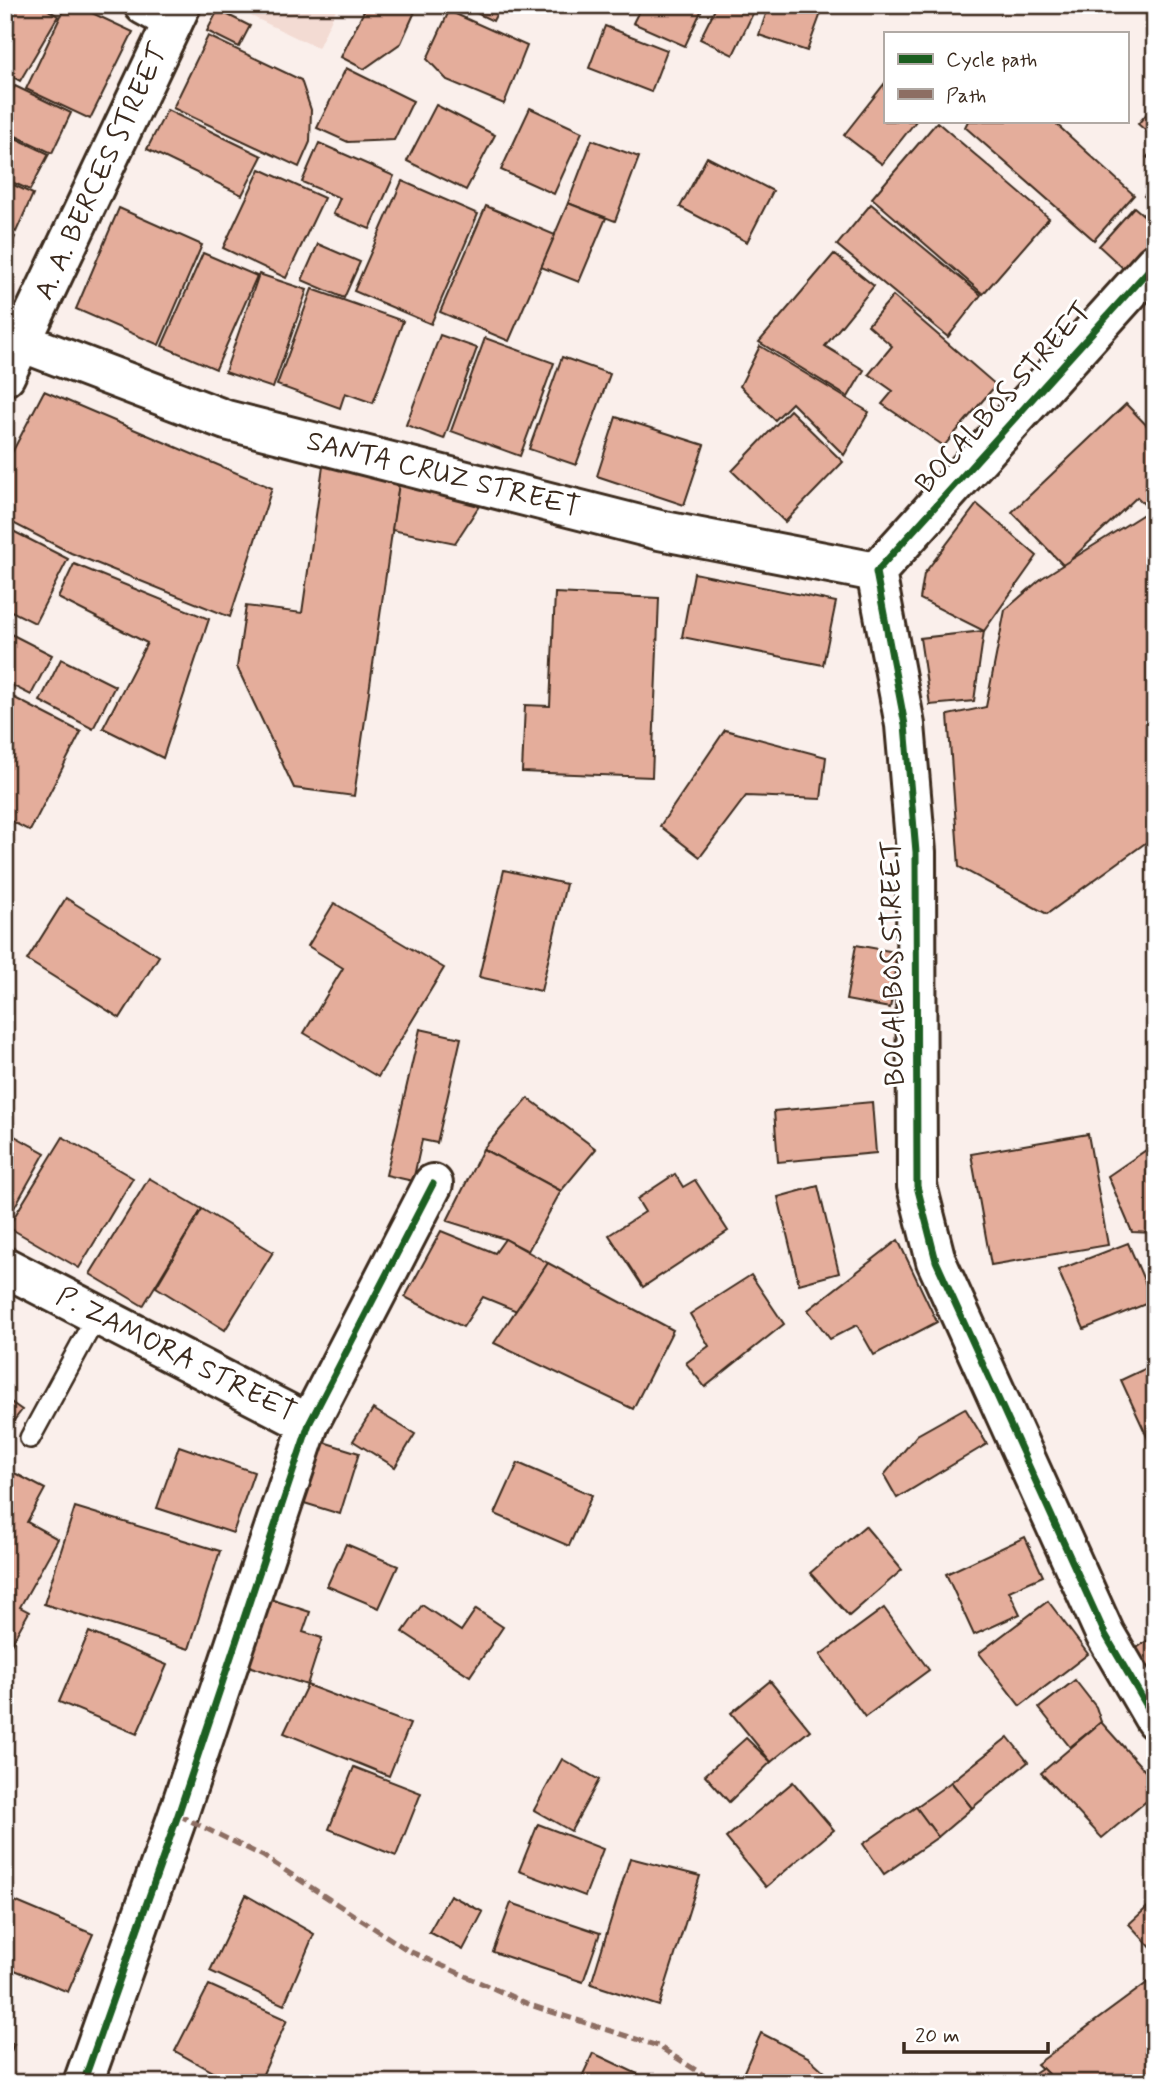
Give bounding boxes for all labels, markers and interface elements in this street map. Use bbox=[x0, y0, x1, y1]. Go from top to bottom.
legend bbox=[884, 32, 1128, 122]
street label: A. A. BERCES STREET bbox=[26, 37, 178, 306]
text: Cycle path bbox=[946, 46, 1037, 74]
text: Path bbox=[946, 82, 986, 110]
street label: BOCALBOS STREET bbox=[908, 294, 1100, 502]
street label: SANTA CRUZ STREET bbox=[303, 423, 583, 527]
street label: BOCALBOS STREET bbox=[873, 839, 915, 1087]
street label: P. ZAMORA STREET bbox=[50, 1278, 302, 1432]
scale bar bbox=[904, 2011, 1048, 2055]
text: 20 m bbox=[915, 2022, 960, 2050]

